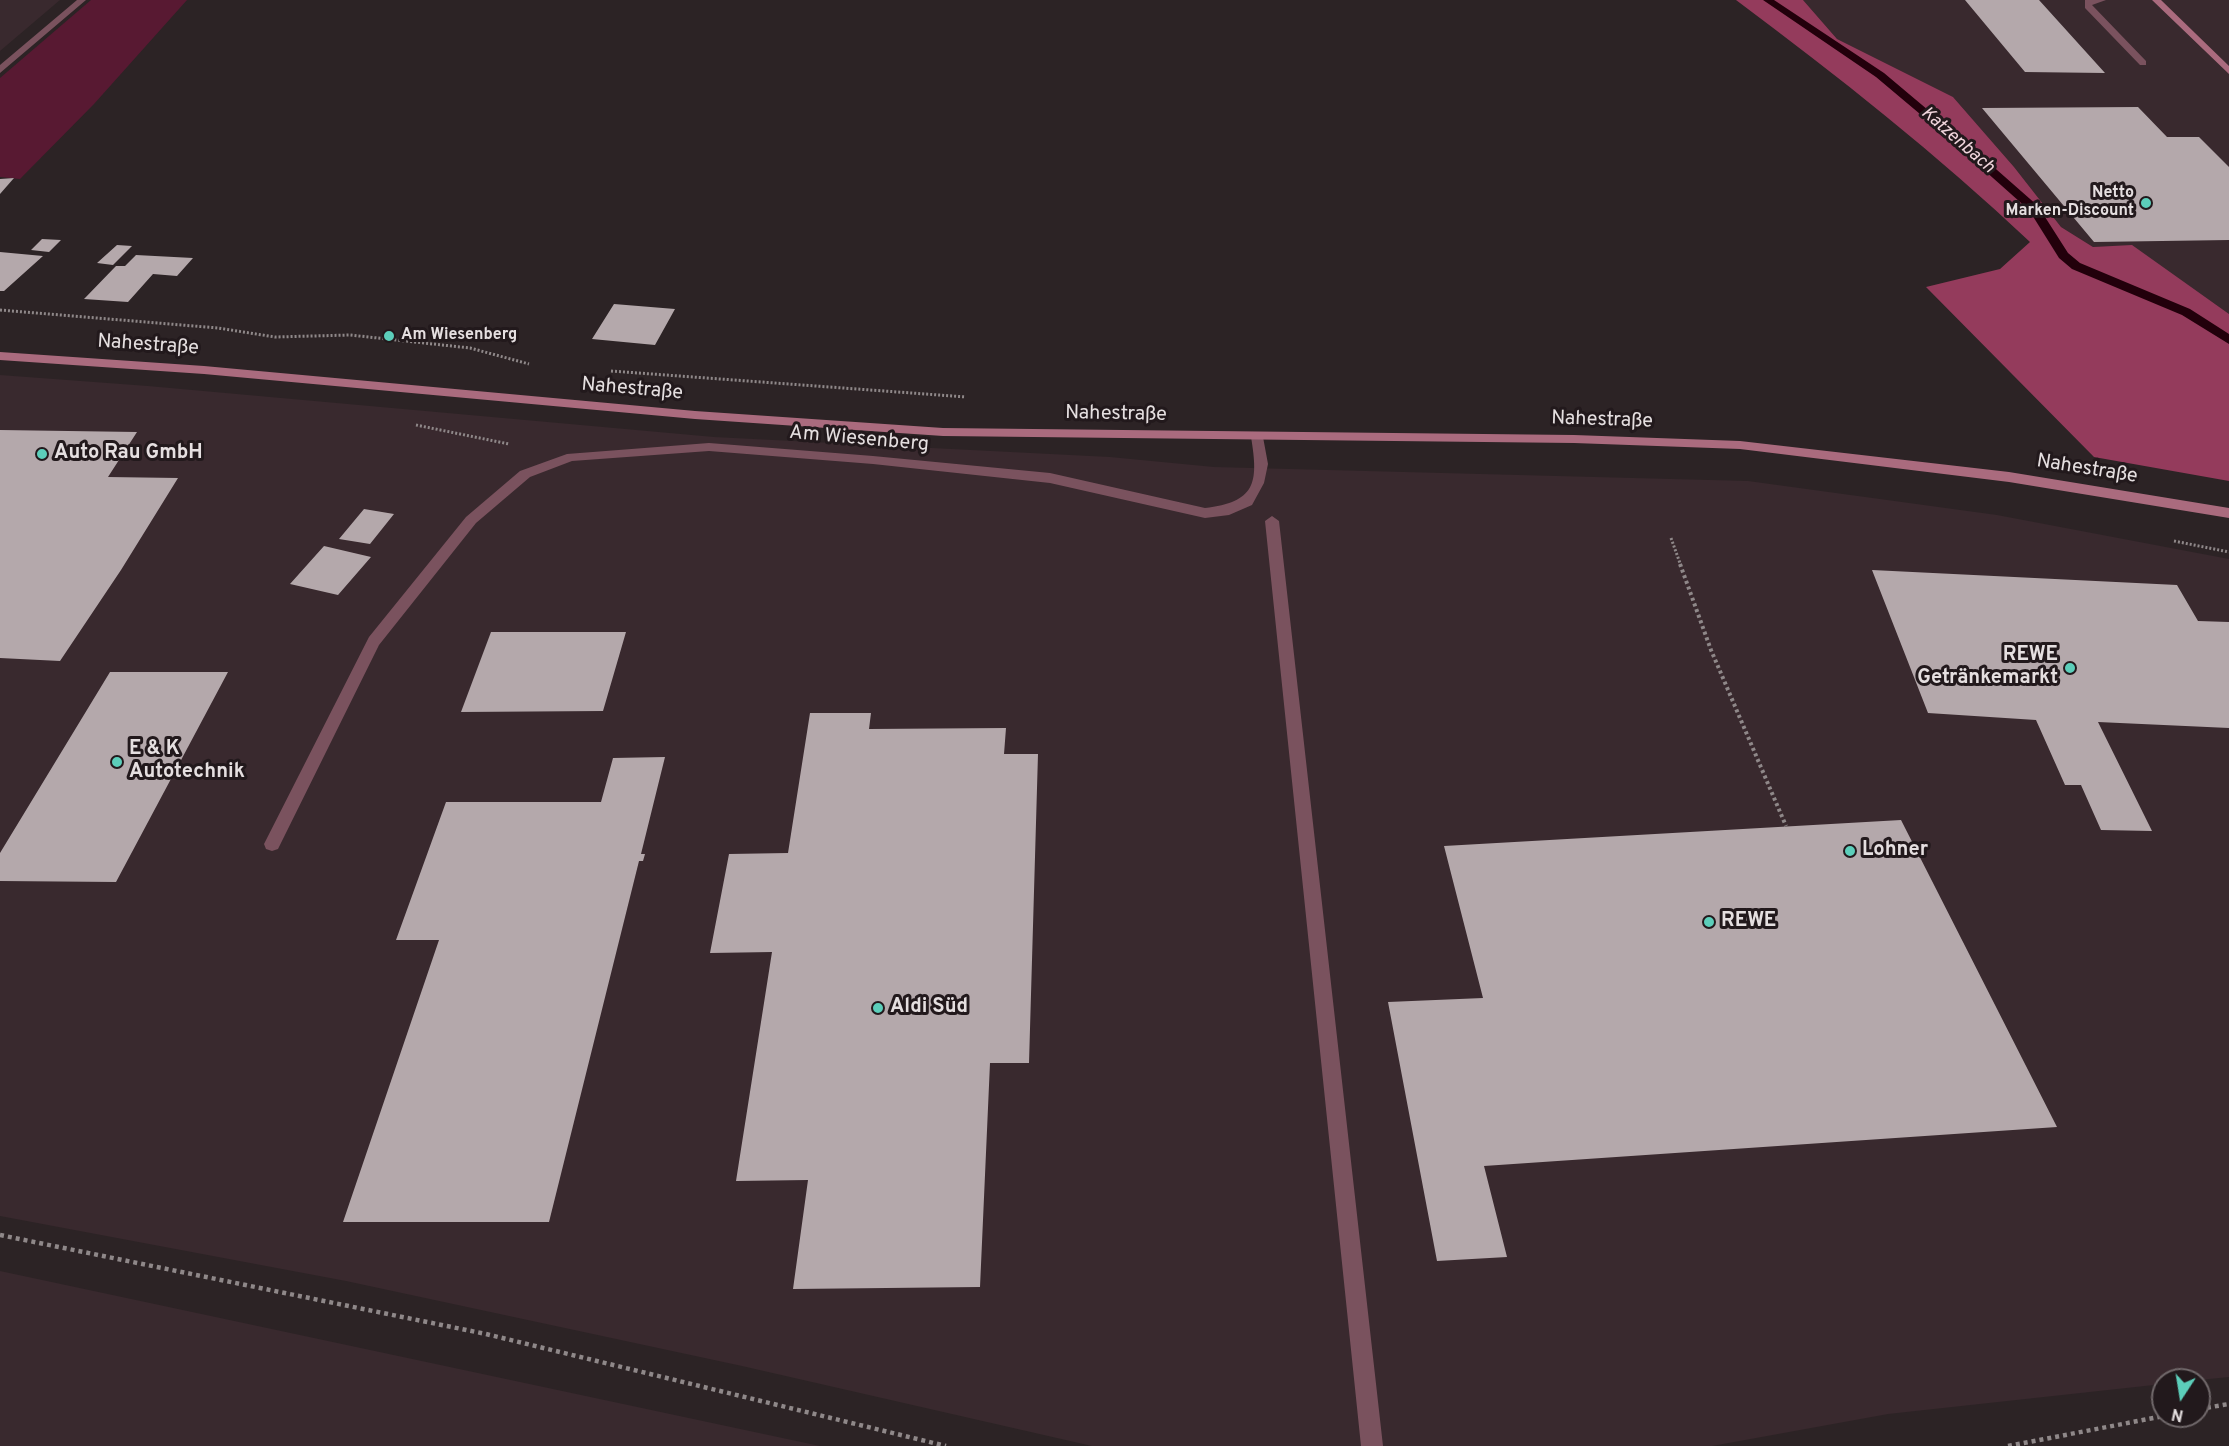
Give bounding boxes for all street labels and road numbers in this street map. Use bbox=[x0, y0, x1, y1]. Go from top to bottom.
street label: Nahestraße bbox=[96, 330, 200, 362]
street label: Nahestraße bbox=[580, 374, 684, 406]
street label: Nahestraße bbox=[1065, 402, 1167, 428]
street label: Nahestraße bbox=[1551, 407, 1653, 435]
street label: Am Wiesenberg bbox=[788, 422, 930, 458]
street label: Nahestraße bbox=[2035, 450, 2139, 490]

